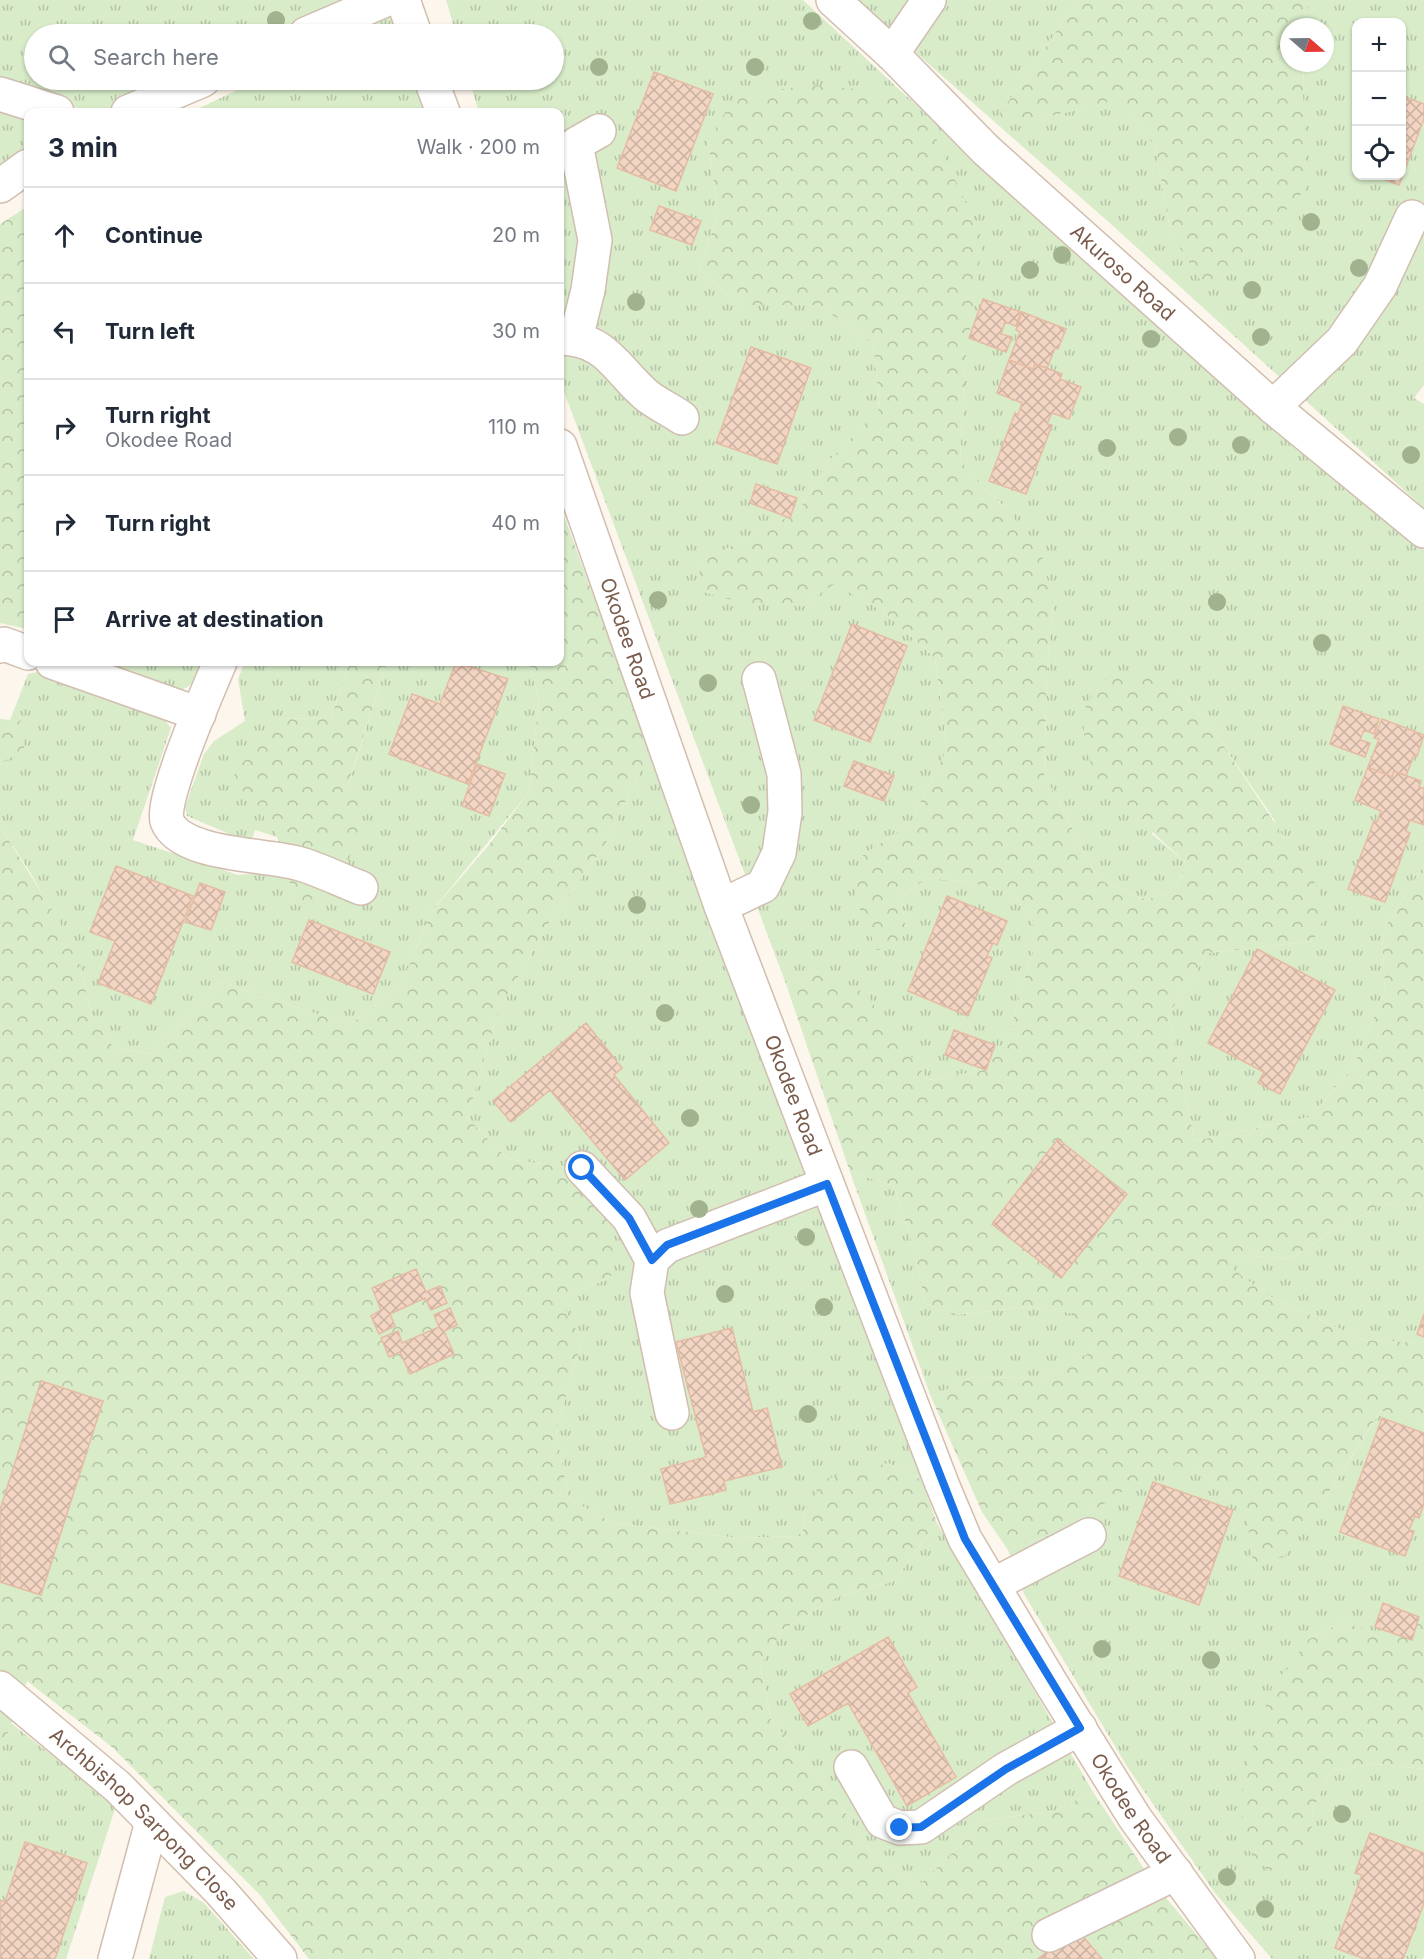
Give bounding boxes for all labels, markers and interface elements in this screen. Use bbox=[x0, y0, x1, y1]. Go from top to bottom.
north arrow bbox=[1280, 18, 1334, 72]
map controls bbox=[1352, 18, 1406, 180]
button: + bbox=[1352, 18, 1406, 72]
search box bbox=[24, 24, 564, 90]
icon: search bbox=[45, 41, 78, 74]
text: Search here bbox=[93, 44, 219, 70]
button: − bbox=[1352, 72, 1406, 126]
button: locate bbox=[1352, 126, 1406, 180]
text: 3 min bbox=[48, 132, 118, 163]
text: Walk · 200 m bbox=[417, 135, 540, 159]
icon: ahead bbox=[48, 219, 81, 252]
street label: Akuroso Road bbox=[1066, 219, 1180, 326]
text: Continue bbox=[105, 222, 203, 248]
text: 20 m bbox=[492, 223, 540, 247]
icon: left bbox=[48, 315, 81, 348]
text: Turn left bbox=[105, 318, 195, 344]
text: 30 m bbox=[492, 319, 540, 343]
text: Turn right bbox=[105, 402, 211, 428]
icon: right bbox=[48, 411, 81, 444]
text: 110 m bbox=[488, 415, 540, 439]
text: Okodee Road bbox=[105, 428, 232, 452]
icon: right bbox=[48, 507, 81, 540]
text: Turn right bbox=[105, 510, 211, 536]
text: 40 m bbox=[491, 511, 540, 535]
street label: Okodee Road bbox=[595, 575, 660, 703]
icon: arrive bbox=[48, 603, 81, 636]
text: Arrive at destination bbox=[105, 606, 324, 632]
street label: Okodee Road bbox=[759, 1032, 827, 1159]
route start bbox=[568, 1154, 594, 1180]
street label: Archbishop Sarpong Close bbox=[45, 1723, 244, 1915]
street label: Okodee Road bbox=[1086, 1749, 1176, 1868]
route end bbox=[886, 1814, 912, 1840]

